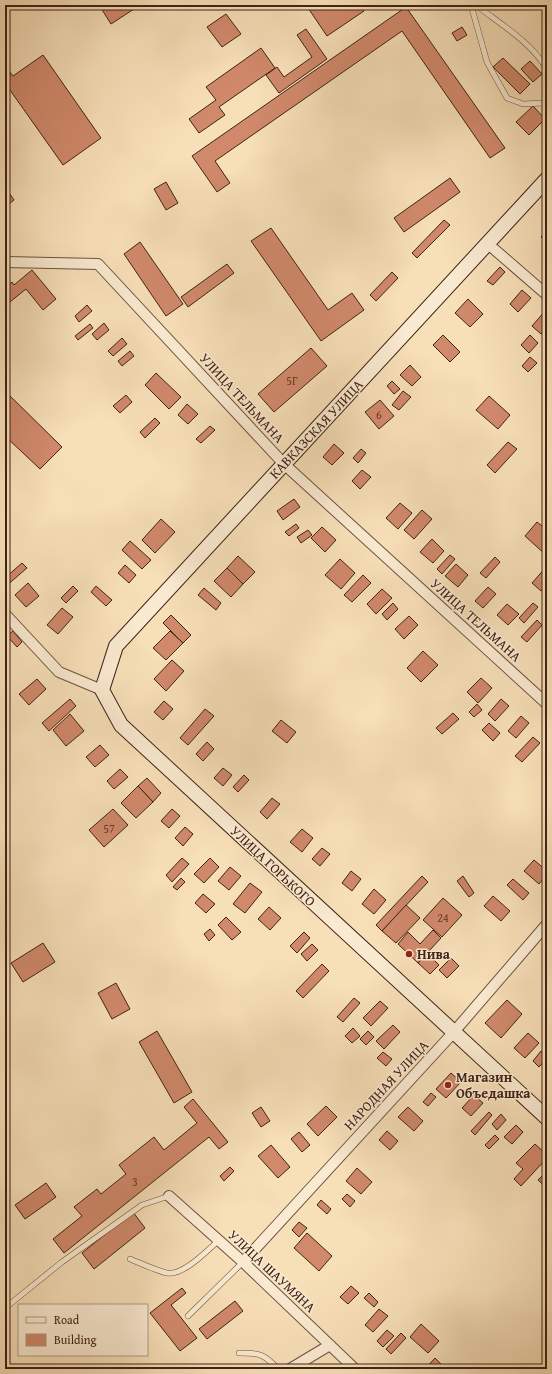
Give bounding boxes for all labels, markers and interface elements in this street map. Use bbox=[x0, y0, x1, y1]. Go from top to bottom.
street label: УЛИЦА ТЕЛЬМАНА bbox=[195, 349, 289, 448]
house number: 5Г bbox=[286, 372, 298, 389]
street label: КАВКАЗСКАЯ УЛИЦА bbox=[264, 374, 368, 483]
house number: 6 bbox=[376, 406, 382, 423]
street label: УЛИЦА ТЕЛЬМАНА bbox=[426, 574, 526, 667]
house number: 57 bbox=[103, 820, 115, 837]
street label: УЛИЦА ГОРЬКОГО bbox=[226, 821, 320, 911]
house number: 24 bbox=[437, 909, 449, 926]
place label: Нива bbox=[417, 944, 451, 964]
marker: Нива bbox=[404, 949, 414, 959]
street label: НАРОДНАЯ УЛИЦА bbox=[339, 1035, 433, 1134]
place label: Магазин Объедашка bbox=[456, 1067, 531, 1103]
marker: Магазин Объедашка bbox=[443, 1080, 453, 1090]
house number: 3 bbox=[132, 1173, 138, 1190]
street label: УЛИЦА ШАУМЯНА bbox=[224, 1225, 321, 1317]
legend bbox=[18, 1304, 148, 1356]
text: Road bbox=[54, 1311, 80, 1328]
text: Building bbox=[54, 1331, 97, 1348]

